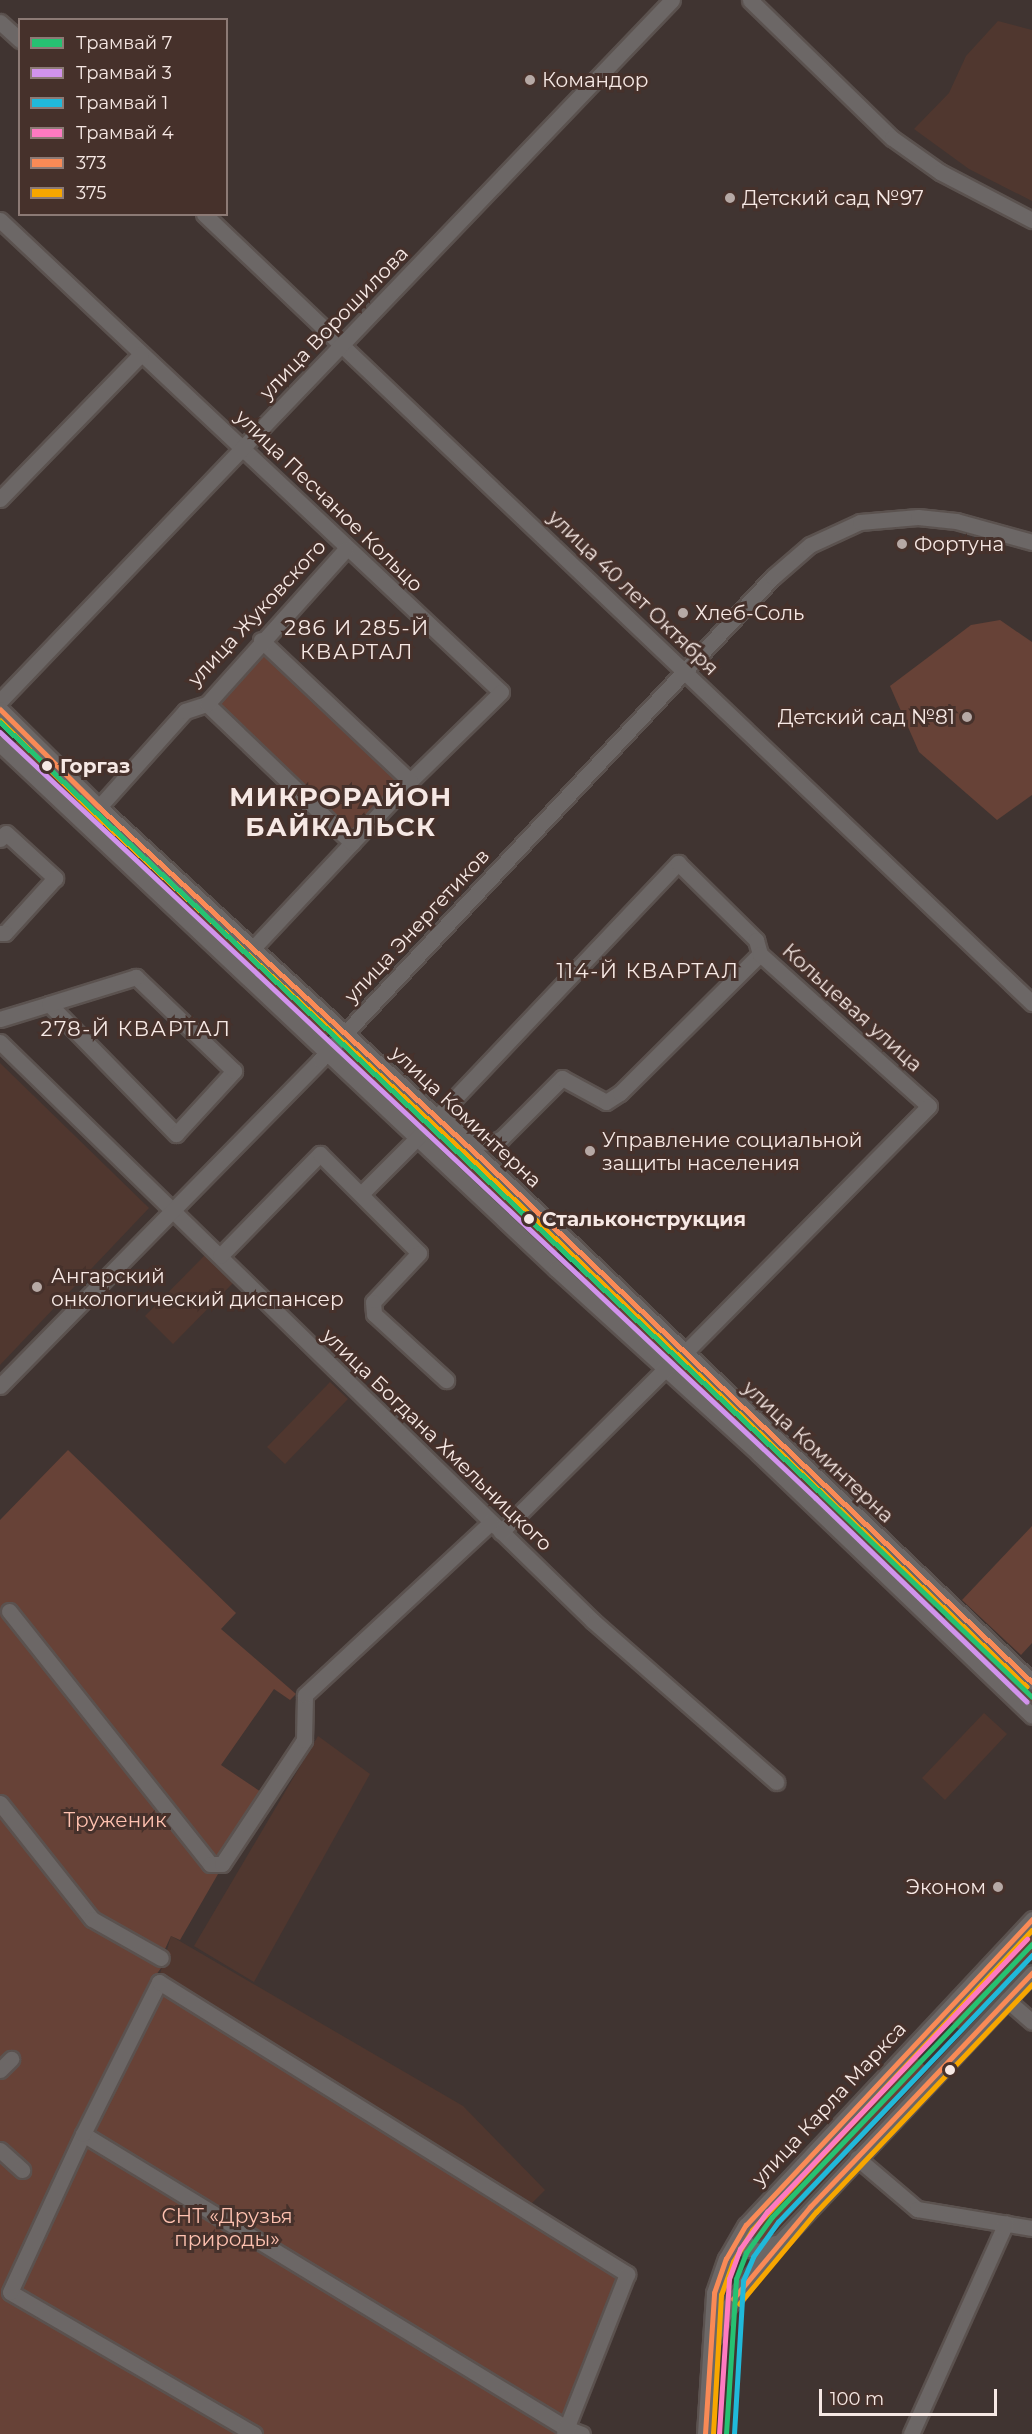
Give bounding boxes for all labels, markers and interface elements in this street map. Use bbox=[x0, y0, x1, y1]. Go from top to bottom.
legend bbox=[18, 18, 228, 216]
text: Трамвай 7 bbox=[76, 32, 172, 54]
text: Трамвай 3 bbox=[76, 62, 172, 84]
place label: Командор bbox=[542, 68, 649, 92]
marker: Командор bbox=[523, 73, 537, 87]
text: Трамвай 1 bbox=[76, 92, 168, 114]
text: Трамвай 4 bbox=[76, 122, 174, 144]
text: 373 bbox=[76, 152, 107, 174]
text: 375 bbox=[76, 182, 106, 204]
place label: Детский сад №97 bbox=[742, 186, 924, 210]
marker: Детский сад №97 bbox=[723, 191, 737, 205]
street label: улица Ворошилова bbox=[255, 242, 413, 404]
street label: улица Песчаное Кольцо bbox=[230, 405, 428, 597]
street label: улица 40 лет Октября bbox=[543, 505, 723, 681]
place label: Фортуна bbox=[914, 532, 1004, 556]
street label: улица Жуковского bbox=[183, 535, 331, 691]
marker: Фортуна bbox=[895, 537, 909, 551]
place label: Хлеб-Соль bbox=[695, 601, 804, 625]
marker: Хлеб-Соль bbox=[676, 606, 690, 620]
district label: 286 И 285-Й КВАРТАЛ bbox=[284, 615, 430, 665]
place label: Детский сад №81 bbox=[778, 705, 955, 729]
marker: Детский сад №81 bbox=[960, 710, 974, 724]
place label: Горгаз bbox=[60, 754, 130, 778]
marker: Горгаз bbox=[38, 757, 56, 775]
district label: МИКРОРАЙОН БАЙКАЛЬСК bbox=[229, 782, 453, 844]
street label: улица Энергетиков bbox=[339, 844, 495, 1008]
street label: Кольцевая улица bbox=[777, 939, 927, 1077]
district label: 114-Й КВАРТАЛ bbox=[557, 958, 739, 984]
district label: 278-Й КВАРТАЛ bbox=[41, 1016, 231, 1042]
street label: улица Коминтерна bbox=[386, 1041, 546, 1193]
place label: Управление социальной защиты населения bbox=[602, 1128, 862, 1175]
marker: Управление социальной защиты населения bbox=[583, 1144, 597, 1158]
place label: Стальконструкция bbox=[542, 1207, 746, 1231]
marker: Стальконструкция bbox=[520, 1210, 538, 1228]
place label: Ангарский онкологический диспансер bbox=[51, 1264, 344, 1311]
marker: Ангарский онкологический диспансер bbox=[28, 1278, 46, 1296]
street label: улица Богдана Хмельницкого bbox=[317, 1324, 557, 1556]
street label: улица Коминтерна bbox=[738, 1376, 898, 1528]
park label: Труженик bbox=[63, 1808, 167, 1832]
place label: Эконом bbox=[906, 1875, 986, 1899]
marker: Эконом bbox=[991, 1880, 1005, 1894]
street label: улица Карла Маркса bbox=[747, 2017, 911, 2191]
unlabelled marker bbox=[944, 2064, 956, 2076]
park label: СНТ «Друзья природы» bbox=[161, 2204, 293, 2251]
scale bar bbox=[822, 2377, 1000, 2415]
text: 100 m bbox=[830, 2388, 884, 2410]

